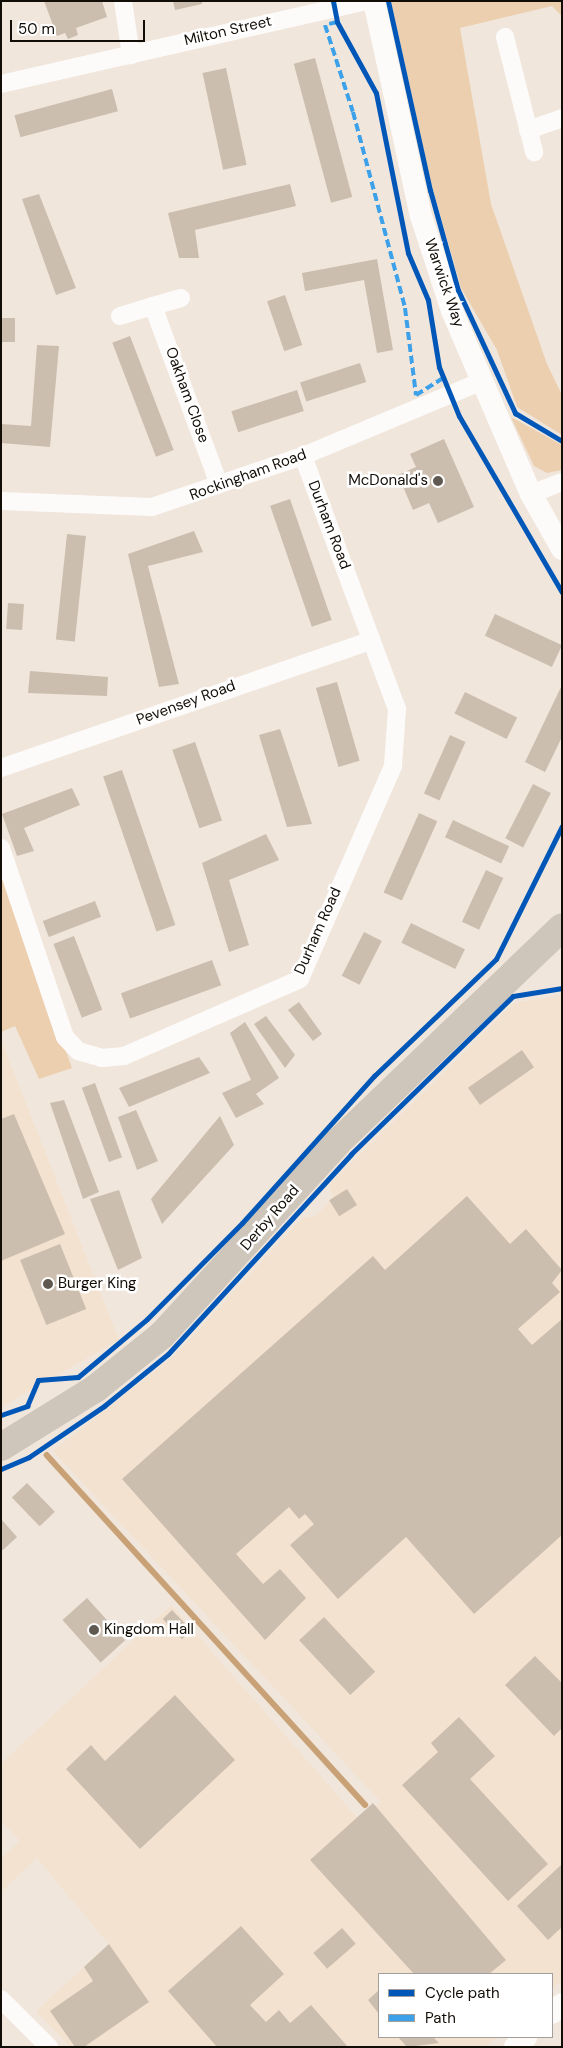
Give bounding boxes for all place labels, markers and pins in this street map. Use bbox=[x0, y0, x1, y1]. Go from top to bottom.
place label: McDonald's bbox=[348, 472, 428, 490]
marker: McDonald's bbox=[432, 475, 444, 487]
place label: Burger King bbox=[58, 1275, 136, 1293]
marker: Burger King bbox=[42, 1278, 54, 1290]
place label: Kingdom Hall bbox=[104, 1621, 194, 1639]
marker: Kingdom Hall bbox=[88, 1624, 100, 1636]

